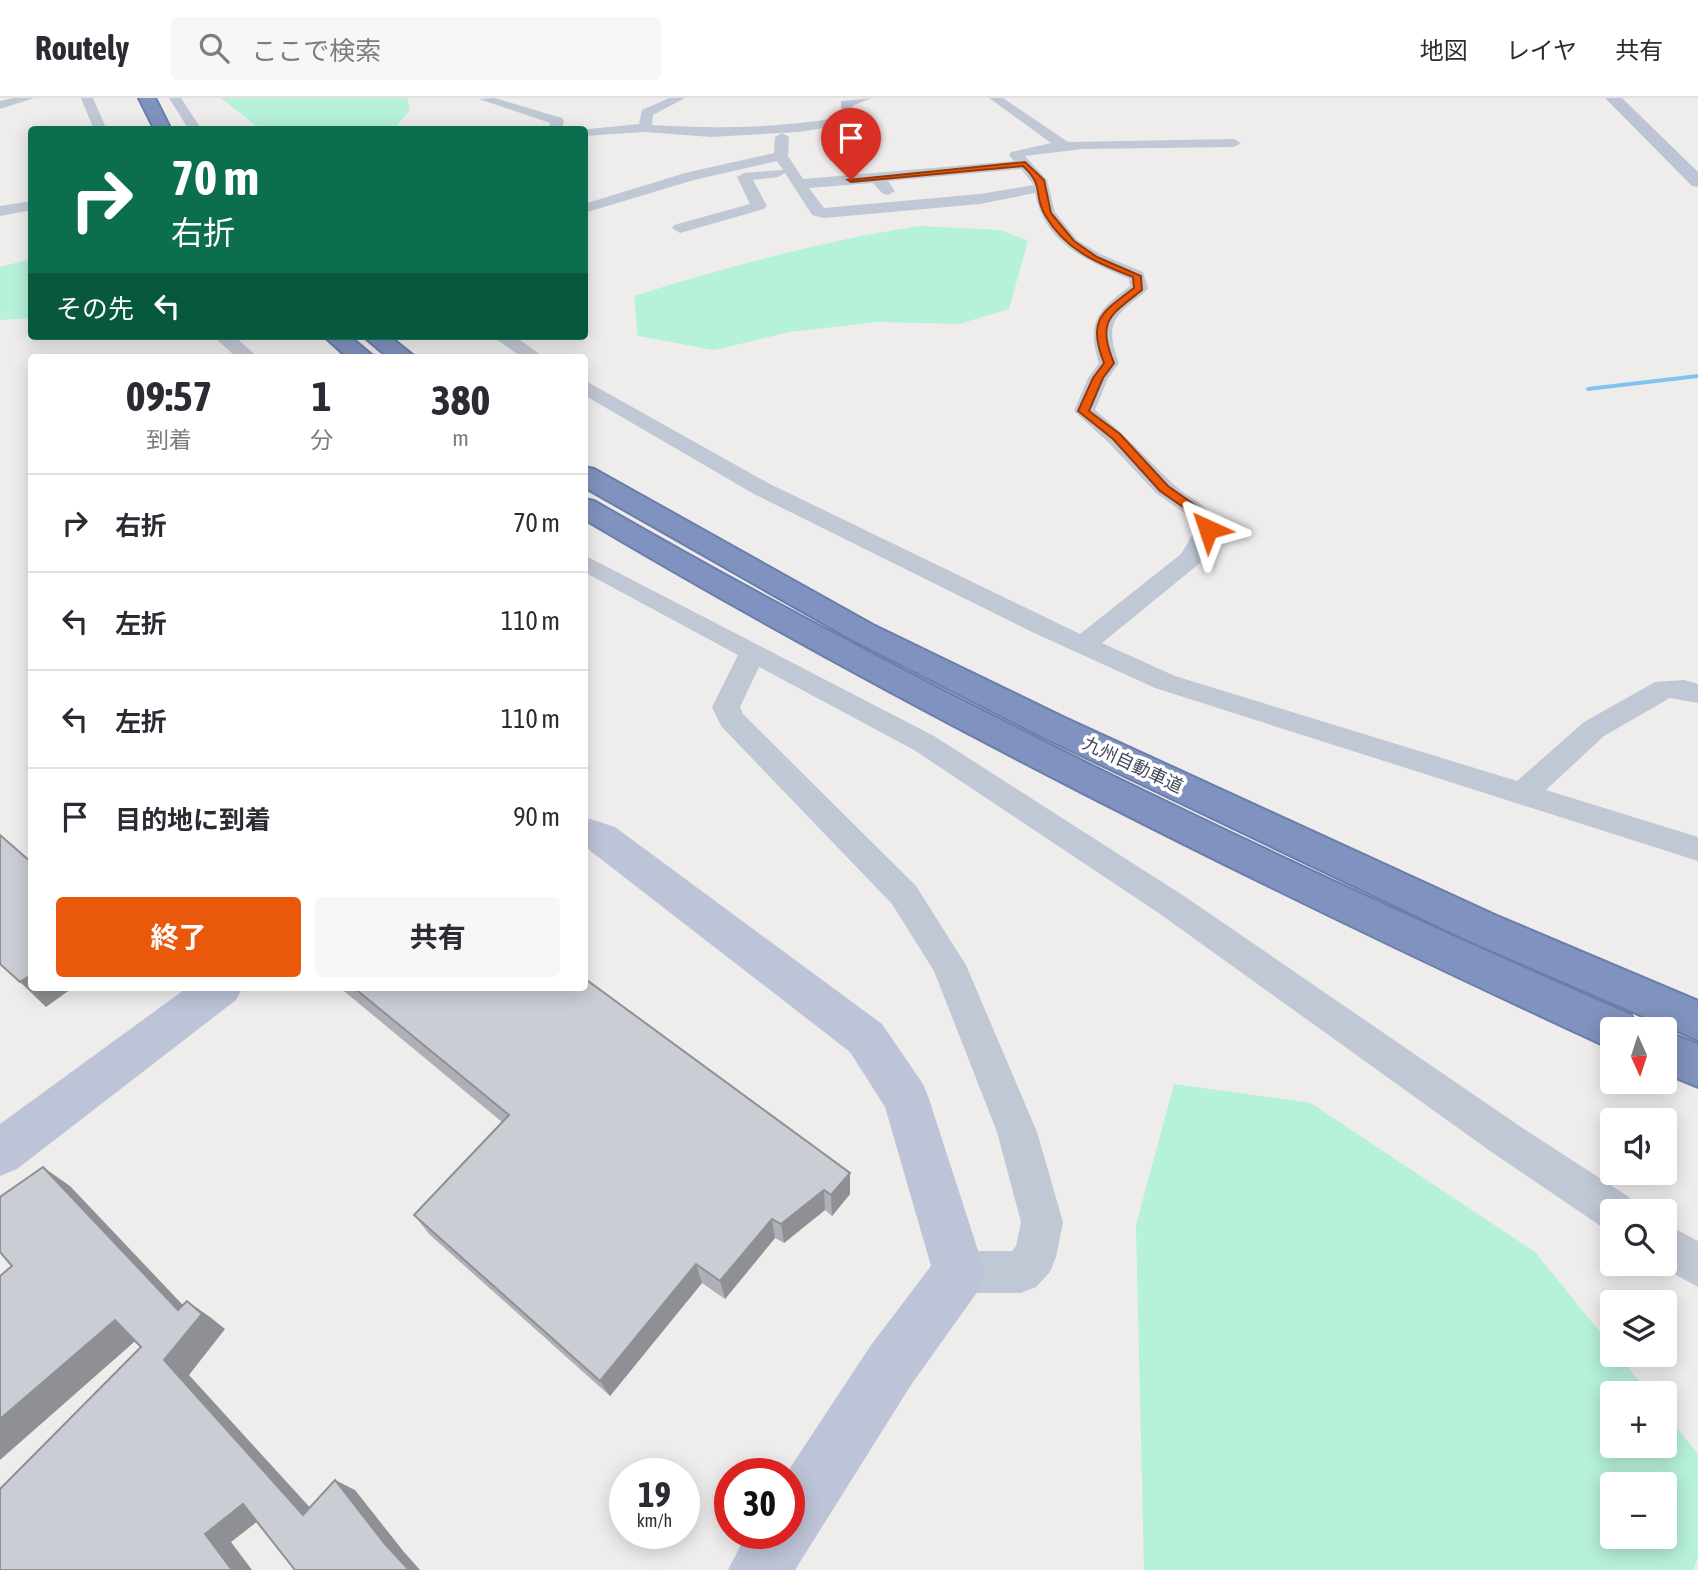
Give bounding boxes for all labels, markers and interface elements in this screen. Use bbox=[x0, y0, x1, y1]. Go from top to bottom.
search box bbox=[171, 17, 661, 80]
text: Routely bbox=[35, 29, 129, 67]
icon: search bbox=[195, 29, 233, 67]
text: ここで検索 bbox=[251, 36, 381, 66]
text: 地図 bbox=[1420, 37, 1468, 64]
text: レイヤ bbox=[1506, 37, 1577, 64]
text: 共有 bbox=[1615, 37, 1663, 64]
pin bbox=[821, 108, 881, 180]
icon: arrive bbox=[832, 119, 870, 157]
text: 70 m bbox=[171, 149, 259, 205]
icon: right bbox=[56, 154, 147, 245]
text: 右折 bbox=[171, 214, 235, 251]
icon: left bbox=[148, 287, 186, 325]
text: その先 bbox=[56, 294, 134, 324]
text: 09:57 bbox=[126, 372, 212, 420]
text: 1 bbox=[312, 372, 331, 420]
text: 380 bbox=[431, 376, 490, 424]
text: m bbox=[452, 425, 469, 451]
text: 到着 bbox=[146, 427, 192, 453]
text: 分 bbox=[310, 427, 333, 453]
position arrow bbox=[1171, 492, 1245, 566]
icon: right bbox=[56, 504, 94, 542]
text: 70 m bbox=[513, 508, 560, 538]
text: 右折 bbox=[115, 511, 167, 541]
icon: left bbox=[56, 602, 94, 640]
text: 110 m bbox=[501, 606, 560, 636]
text: 左折 bbox=[115, 609, 167, 639]
icon: left bbox=[56, 700, 94, 738]
text: 110 m bbox=[501, 704, 560, 734]
text: 左折 bbox=[115, 707, 167, 737]
street label: 九州自動車道 bbox=[1080, 732, 1187, 797]
icon: arrive bbox=[56, 798, 94, 836]
text: 90 m bbox=[513, 802, 560, 832]
text: 目的地に到着 bbox=[115, 805, 271, 835]
button: 終了 bbox=[56, 897, 301, 977]
button: 共有 bbox=[315, 897, 560, 977]
north arrow bbox=[1600, 1017, 1676, 1094]
map controls bbox=[1600, 1017, 1677, 1549]
button: sound bbox=[1600, 1108, 1677, 1185]
button: search bbox=[1600, 1199, 1677, 1276]
button: layers bbox=[1600, 1290, 1677, 1367]
button: + bbox=[1600, 1381, 1677, 1458]
speed limit sign: 30 bbox=[714, 1458, 805, 1549]
button: − bbox=[1600, 1472, 1677, 1549]
text: 19 bbox=[638, 1474, 671, 1514]
text: km/h bbox=[637, 1510, 672, 1531]

